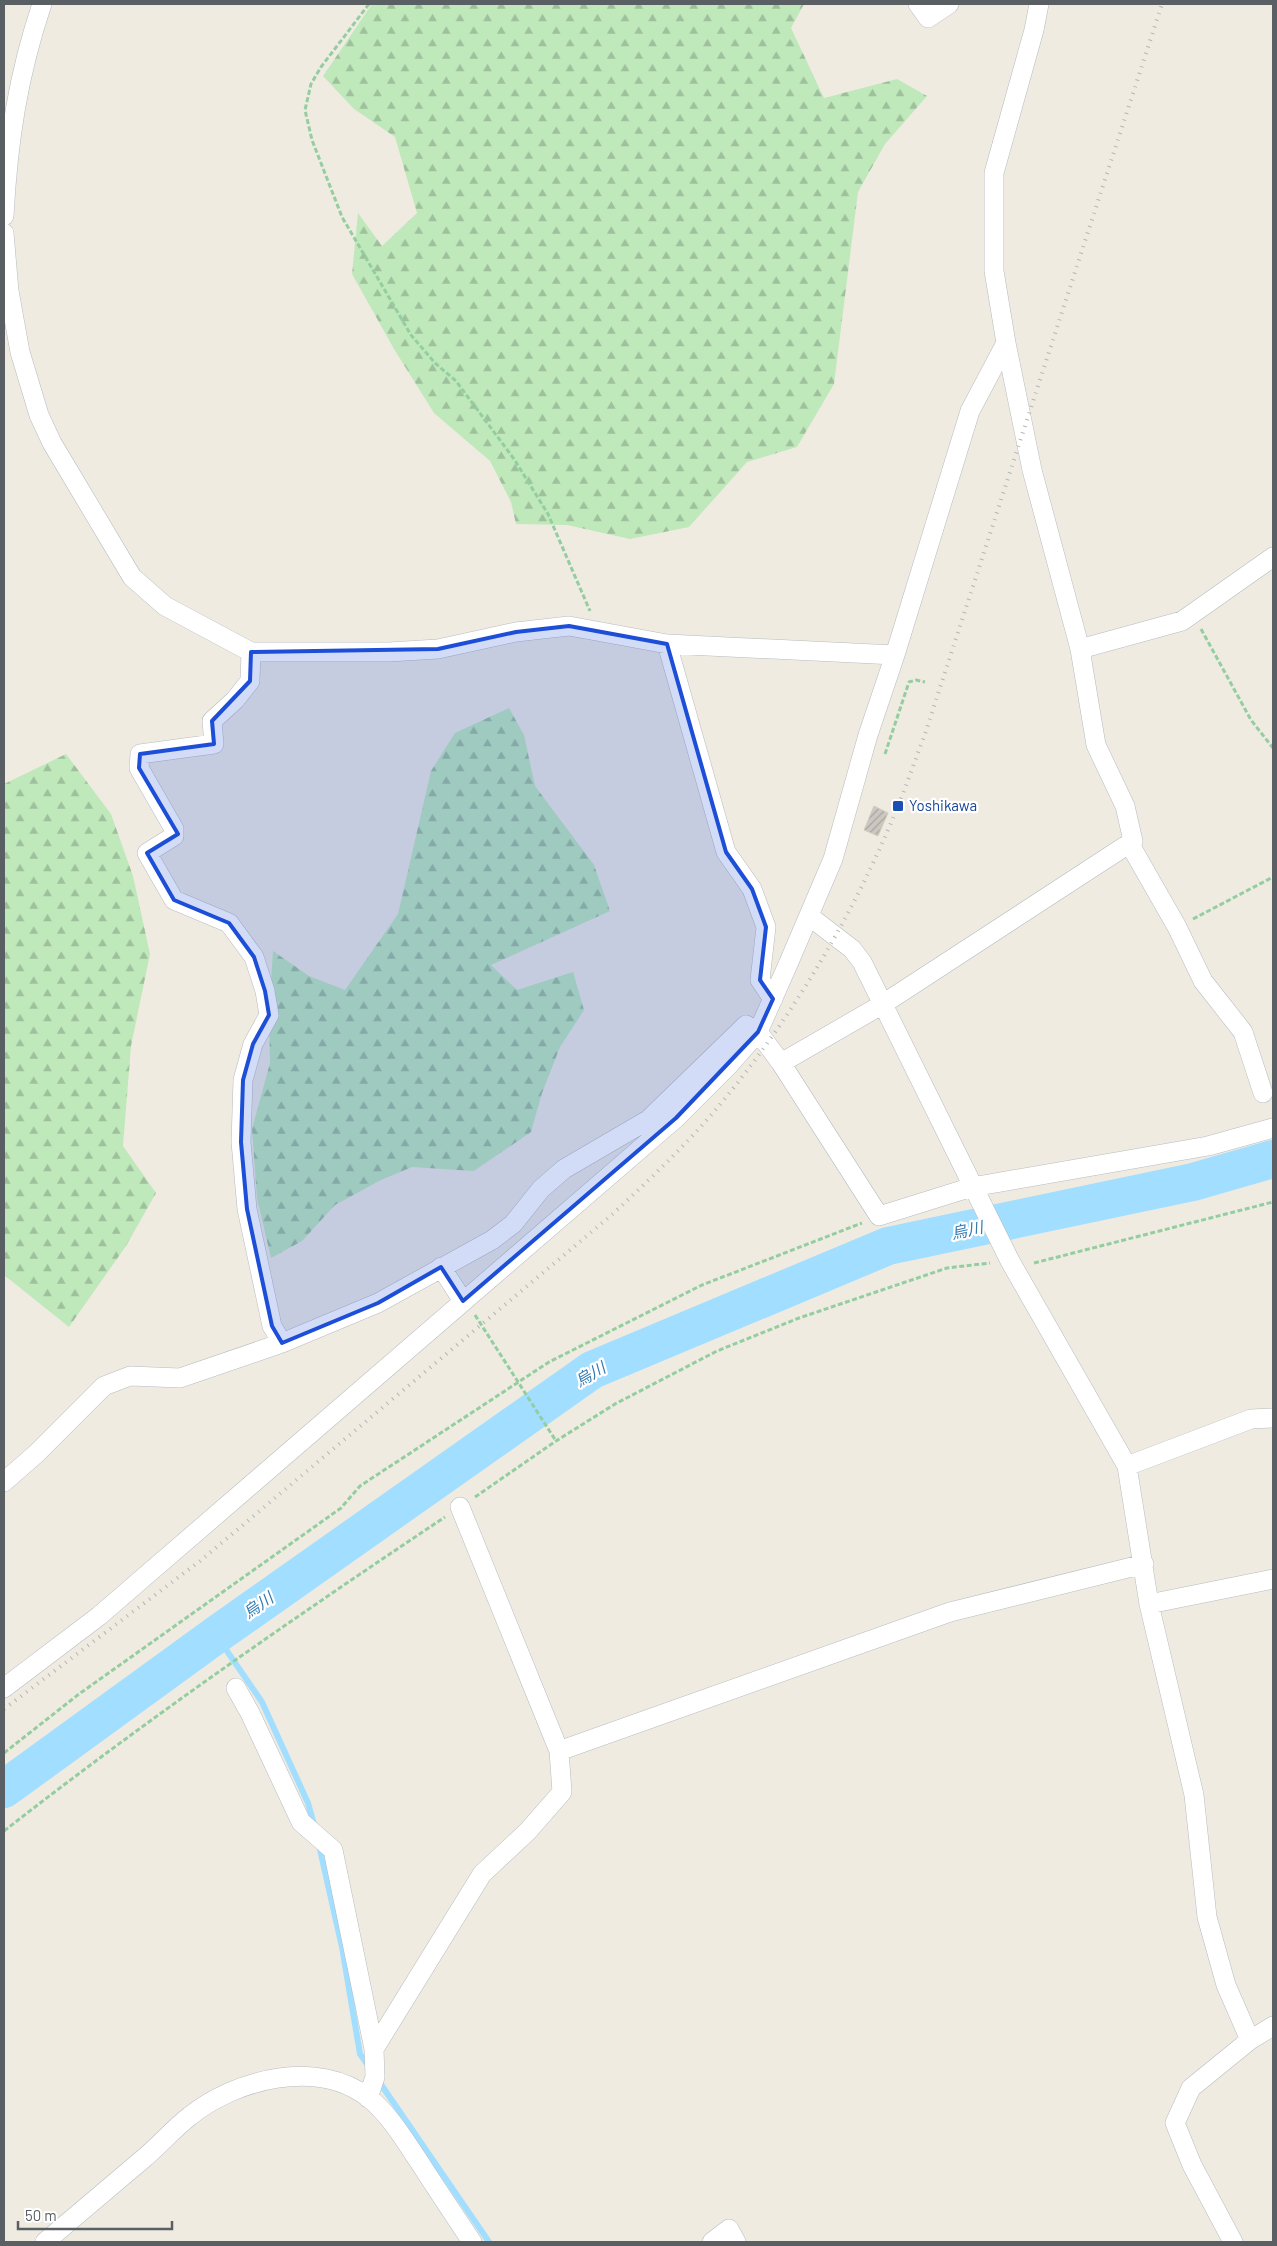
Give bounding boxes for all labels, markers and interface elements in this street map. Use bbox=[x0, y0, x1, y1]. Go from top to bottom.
place label: Yoshikawa bbox=[909, 796, 977, 814]
marker: Yoshikawa bbox=[891, 799, 905, 813]
water label: 烏川 bbox=[949, 1216, 986, 1242]
water label: 烏川 bbox=[571, 1356, 610, 1390]
water label: 烏川 bbox=[239, 1586, 278, 1622]
scale bar bbox=[18, 2198, 171, 2230]
text: 50 m bbox=[25, 2206, 57, 2224]

